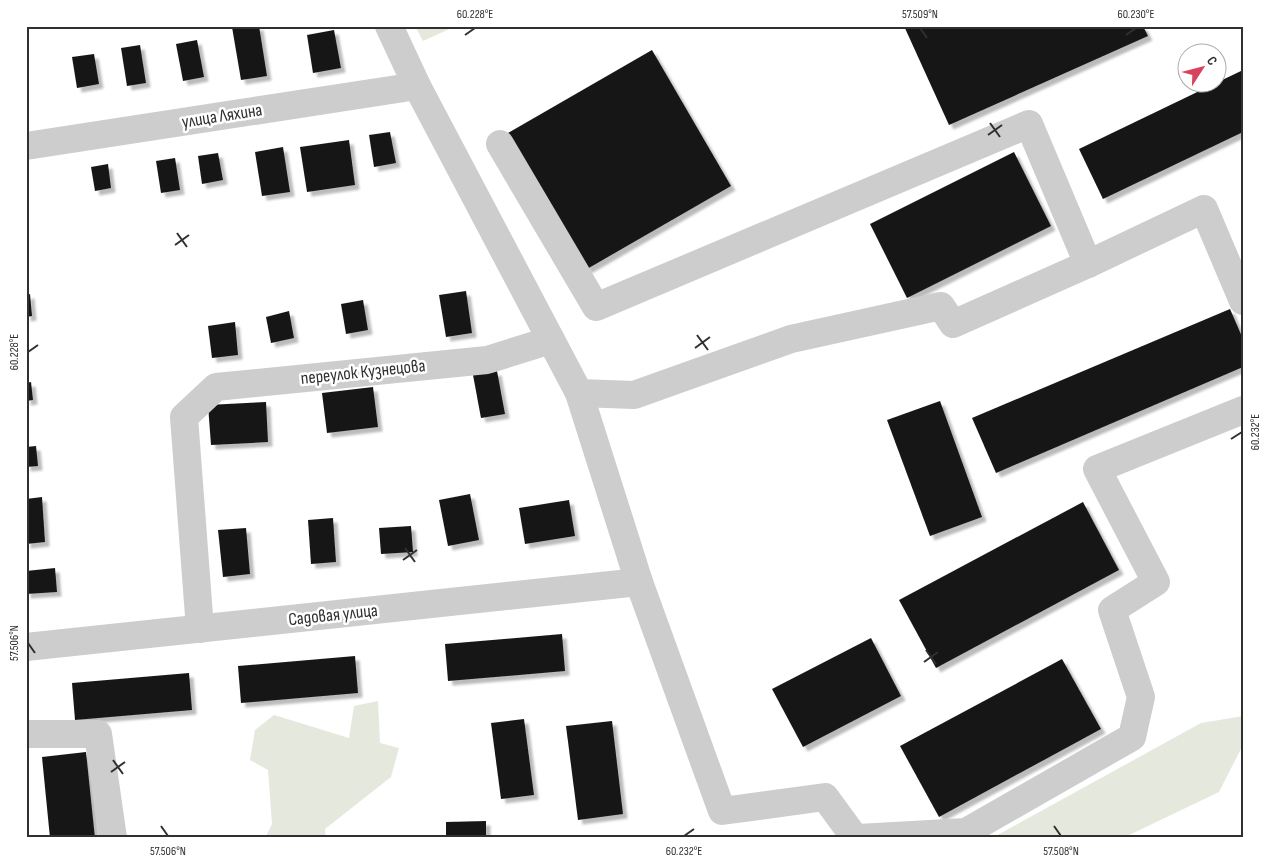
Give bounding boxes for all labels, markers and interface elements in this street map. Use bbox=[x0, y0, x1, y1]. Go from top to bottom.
text: 60.228°E bbox=[457, 7, 493, 22]
text: 57.509°N bbox=[902, 7, 938, 22]
text: 60.230°E bbox=[1118, 7, 1154, 22]
north arrow bbox=[1176, 42, 1226, 92]
text: С bbox=[1203, 53, 1221, 69]
street label: улица Ляхина bbox=[180, 99, 264, 133]
text: 60.228°E bbox=[7, 334, 22, 370]
street label: переулок Кузнецова bbox=[300, 355, 426, 389]
text: 60.232°E bbox=[1248, 414, 1263, 450]
street label: Садовая улица bbox=[287, 600, 379, 630]
text: 57.506°N bbox=[7, 625, 22, 661]
text: 57.506°N bbox=[150, 844, 186, 859]
text: 60.232°E bbox=[666, 844, 702, 859]
text: 57.508°N bbox=[1043, 844, 1079, 859]

